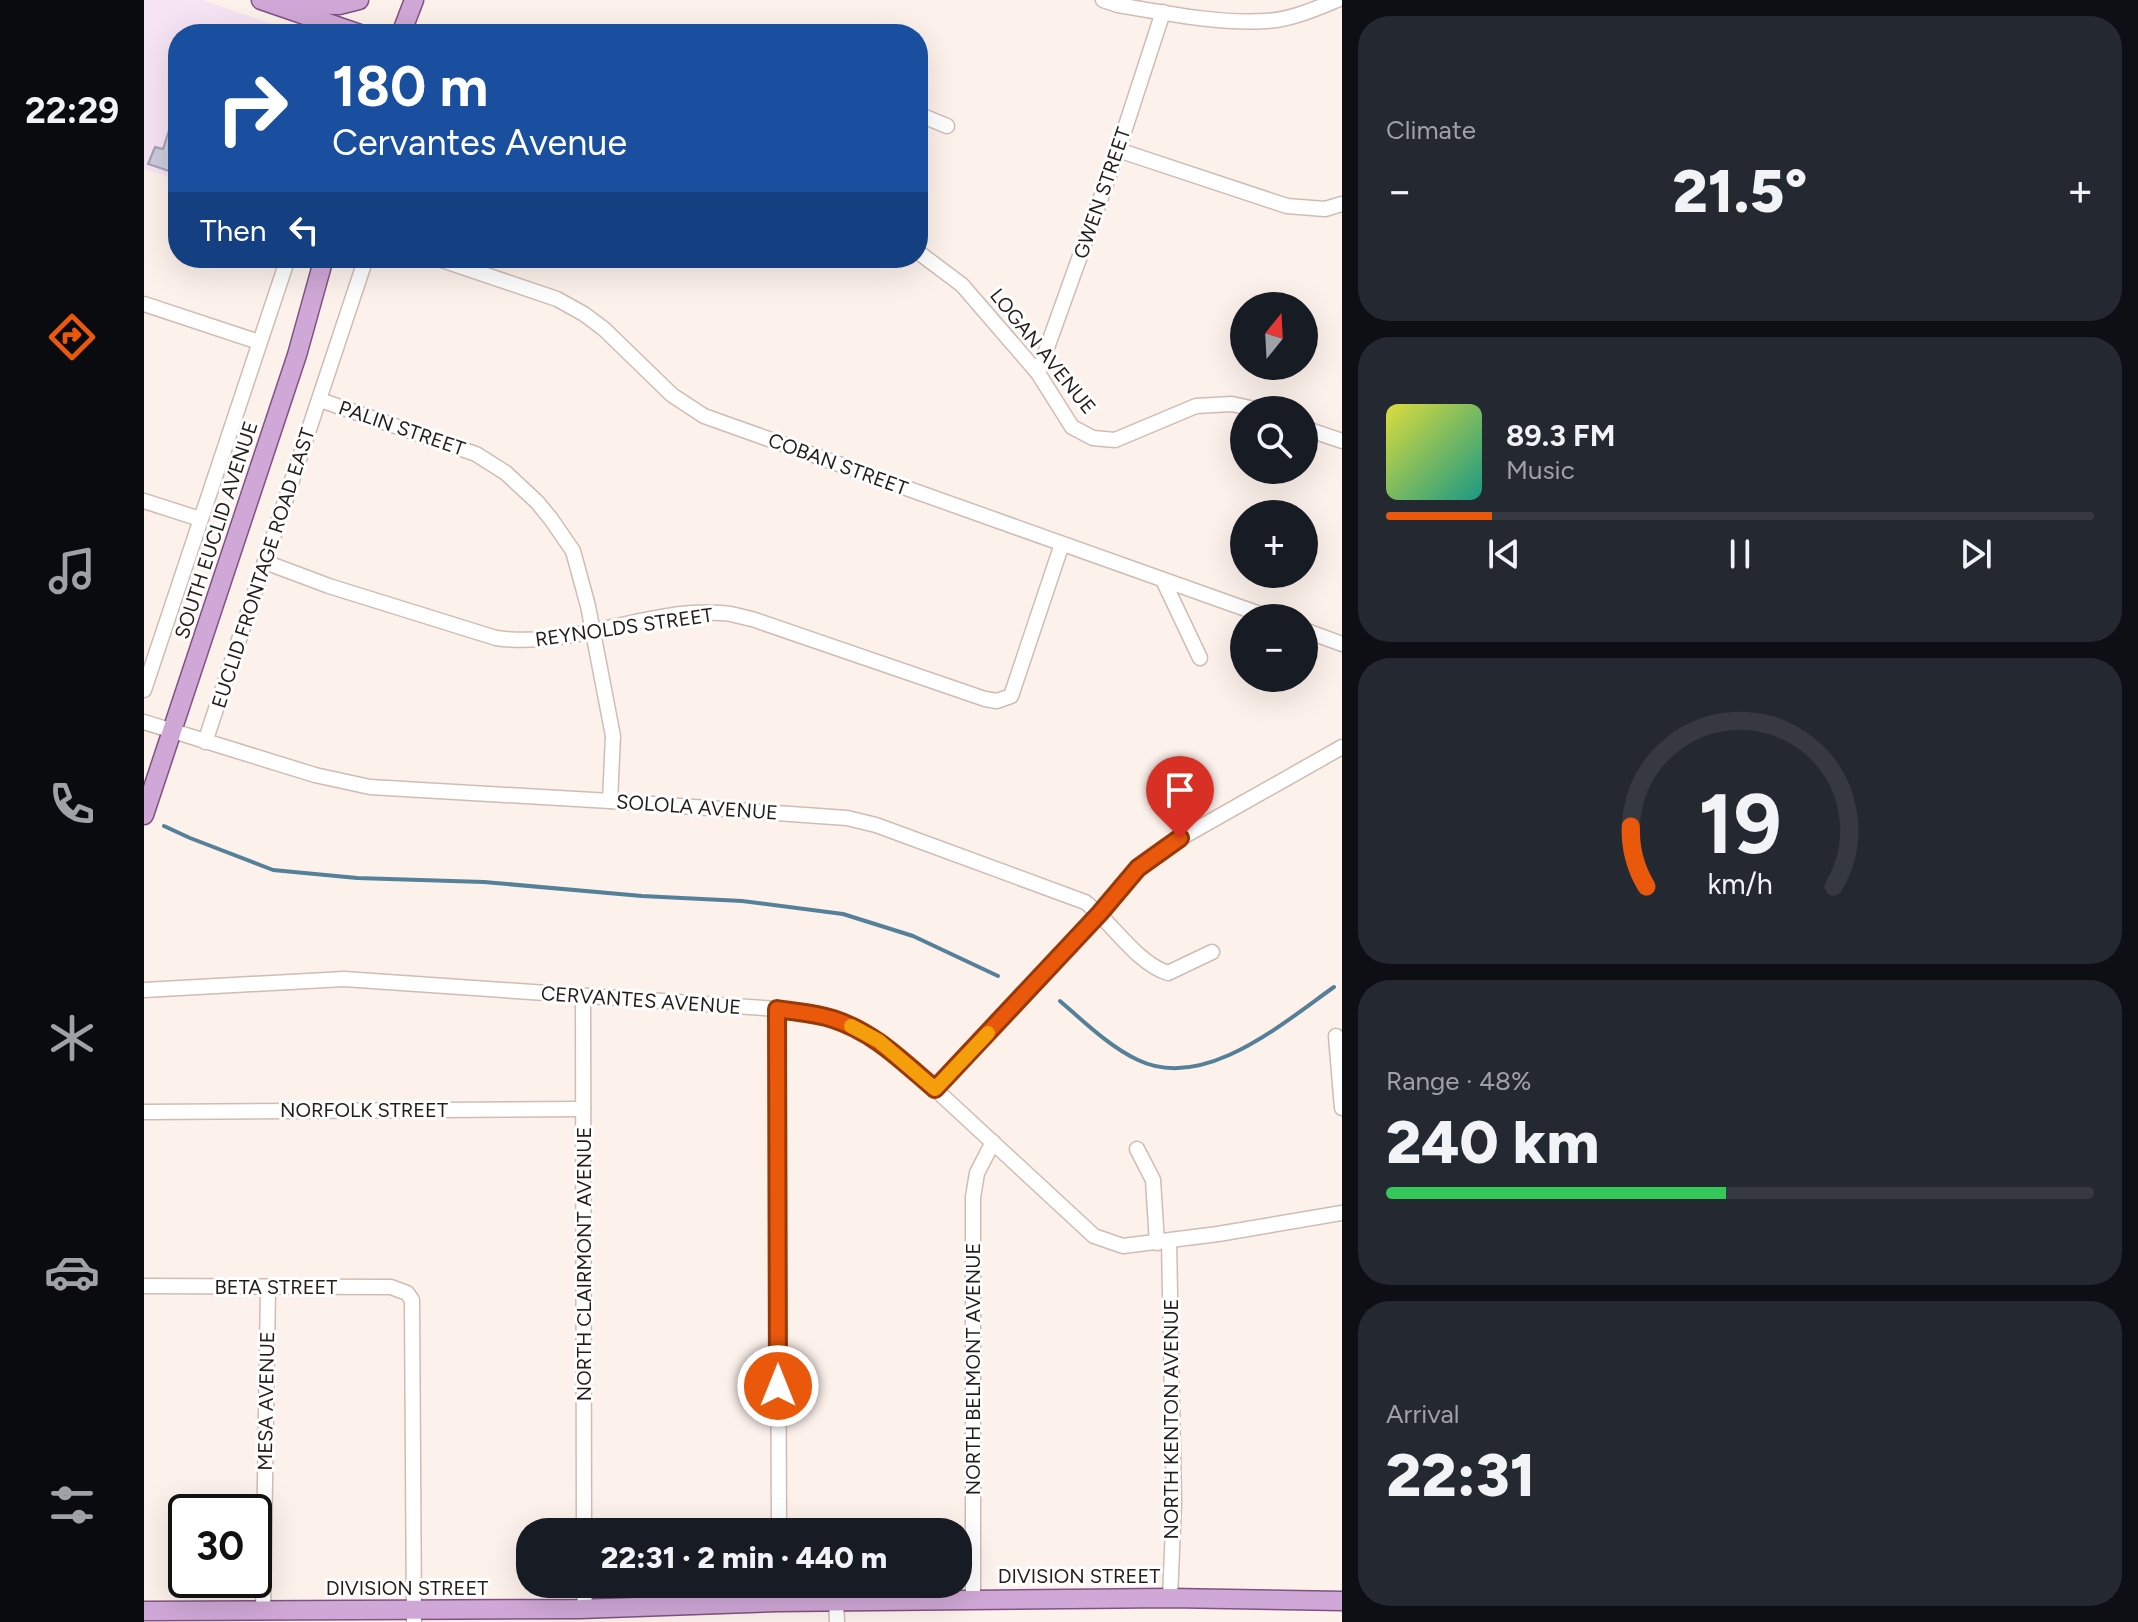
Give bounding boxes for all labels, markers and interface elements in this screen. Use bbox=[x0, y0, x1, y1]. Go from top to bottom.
text: 180 m bbox=[332, 53, 488, 120]
icon: right bbox=[200, 56, 304, 160]
text: 22:29 bbox=[25, 89, 119, 132]
text: Climate bbox=[1386, 114, 1476, 146]
text: Cervantes Avenue bbox=[332, 121, 627, 164]
street label: GWEN STREET bbox=[1068, 124, 1136, 262]
text: 21.5° bbox=[1673, 155, 1807, 227]
text: − bbox=[1386, 164, 1413, 217]
text: + bbox=[2067, 164, 2094, 217]
icon: left bbox=[282, 208, 326, 252]
text: Then bbox=[200, 212, 266, 249]
street label: LOGAN AVENUE bbox=[985, 283, 1101, 419]
north arrow bbox=[1230, 292, 1318, 380]
map controls bbox=[1230, 292, 1318, 692]
icon: directions bbox=[44, 309, 100, 365]
street label: PALIN STREET bbox=[336, 395, 468, 461]
button: search bbox=[1230, 396, 1318, 484]
text: 89.3 FM bbox=[1506, 417, 1615, 454]
street label: SOUTH EUCLID AVENUE bbox=[169, 418, 263, 642]
street label: EUCLID FRONTAGE ROAD EAST bbox=[206, 425, 320, 711]
street label: COBAN STREET bbox=[765, 428, 911, 500]
text: Music bbox=[1506, 454, 1575, 486]
button: + bbox=[1230, 500, 1318, 588]
icon: previous bbox=[1482, 532, 1526, 576]
icon: pause bbox=[1718, 532, 1762, 576]
icon: next bbox=[1954, 532, 1998, 576]
icon: music bbox=[44, 543, 100, 599]
street label: REYNOLDS STREET bbox=[534, 603, 714, 651]
button: − bbox=[1230, 604, 1318, 692]
pin bbox=[1146, 756, 1214, 838]
icon: arrive bbox=[1158, 768, 1202, 812]
text: 19 bbox=[1698, 774, 1782, 874]
icon: phone bbox=[44, 776, 100, 832]
street label: SOLOLA AVENUE bbox=[615, 789, 779, 825]
text: km/h bbox=[1707, 867, 1773, 901]
street label: CERVANTES AVENUE bbox=[540, 981, 742, 1019]
icon: climate bbox=[44, 1010, 100, 1066]
text: Range · 48% bbox=[1386, 1065, 1532, 1097]
street label: NORFOLK STREET bbox=[280, 1098, 448, 1122]
text: 240 km bbox=[1386, 1106, 1599, 1178]
street label: NORTH CLAIRMONT AVENUE bbox=[572, 1127, 596, 1401]
street label: NORTH BELMONT AVENUE bbox=[961, 1243, 985, 1495]
icon: car bbox=[44, 1244, 100, 1300]
street label: BETA STREET bbox=[215, 1275, 337, 1299]
street label: NORTH KENTON AVENUE bbox=[1159, 1299, 1183, 1539]
street label: MESA AVENUE bbox=[253, 1331, 279, 1471]
position arrow bbox=[736, 1344, 820, 1428]
text: Arrival bbox=[1386, 1398, 1459, 1430]
text: 22:31 bbox=[1386, 1439, 1535, 1511]
icon: filters bbox=[44, 1477, 100, 1533]
speed limit sign: 30 bbox=[168, 1494, 272, 1598]
text: 22:31 · 2 min · 440 m bbox=[601, 1539, 887, 1576]
street label: DIVISION STREET bbox=[998, 1564, 1160, 1588]
street label: DIVISION STREET bbox=[326, 1576, 488, 1600]

